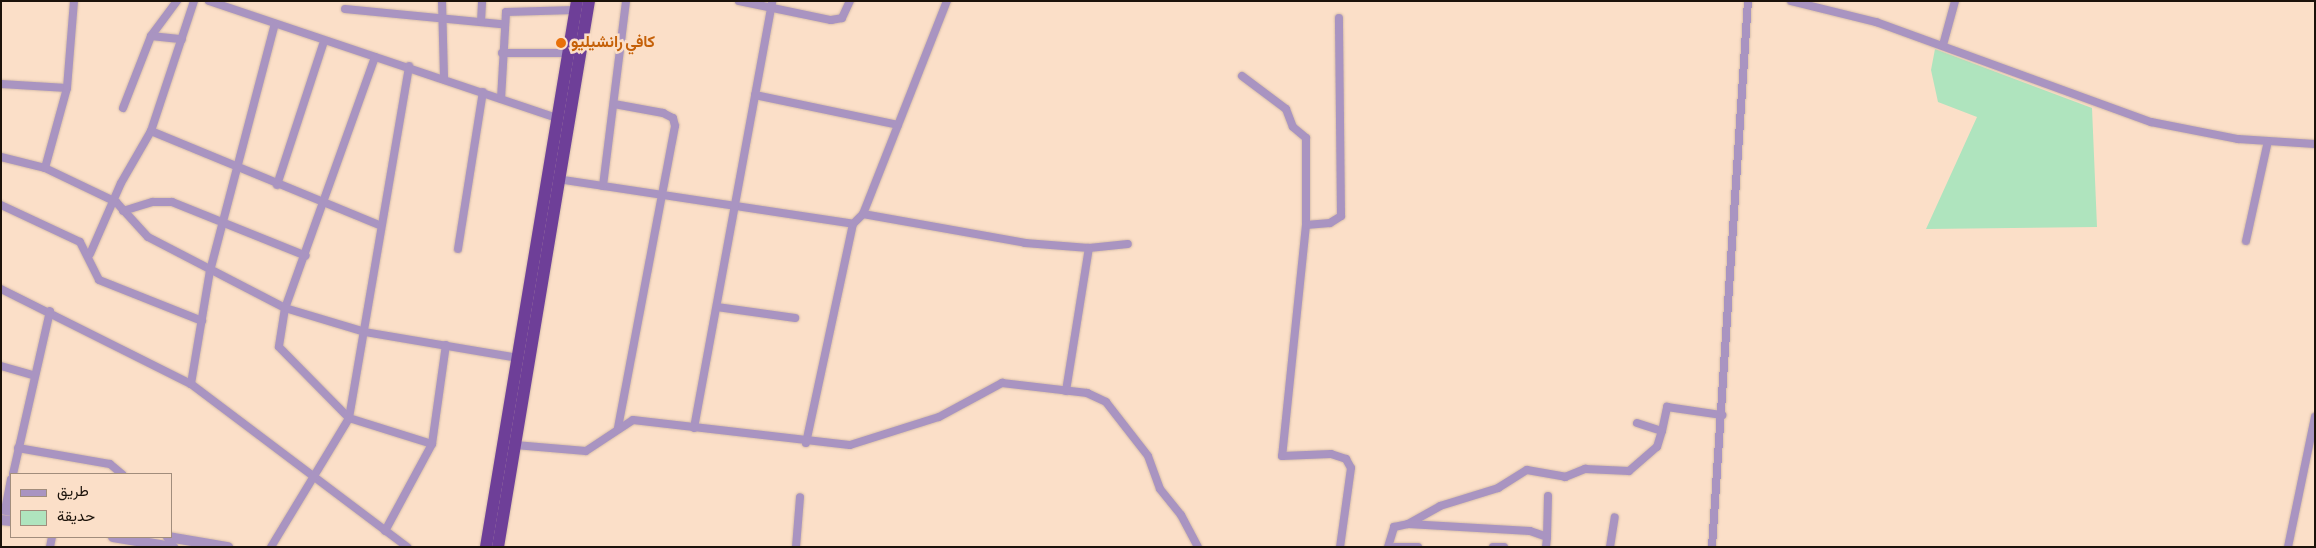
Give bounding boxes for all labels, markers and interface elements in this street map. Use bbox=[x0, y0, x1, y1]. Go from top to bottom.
place label: كافي رانشيليو bbox=[571, 33, 655, 53]
marker: كافي رانشيليو bbox=[555, 37, 567, 49]
legend bbox=[10, 473, 172, 538]
text: طريق bbox=[57, 482, 89, 501]
text: حديقة bbox=[57, 507, 95, 526]

